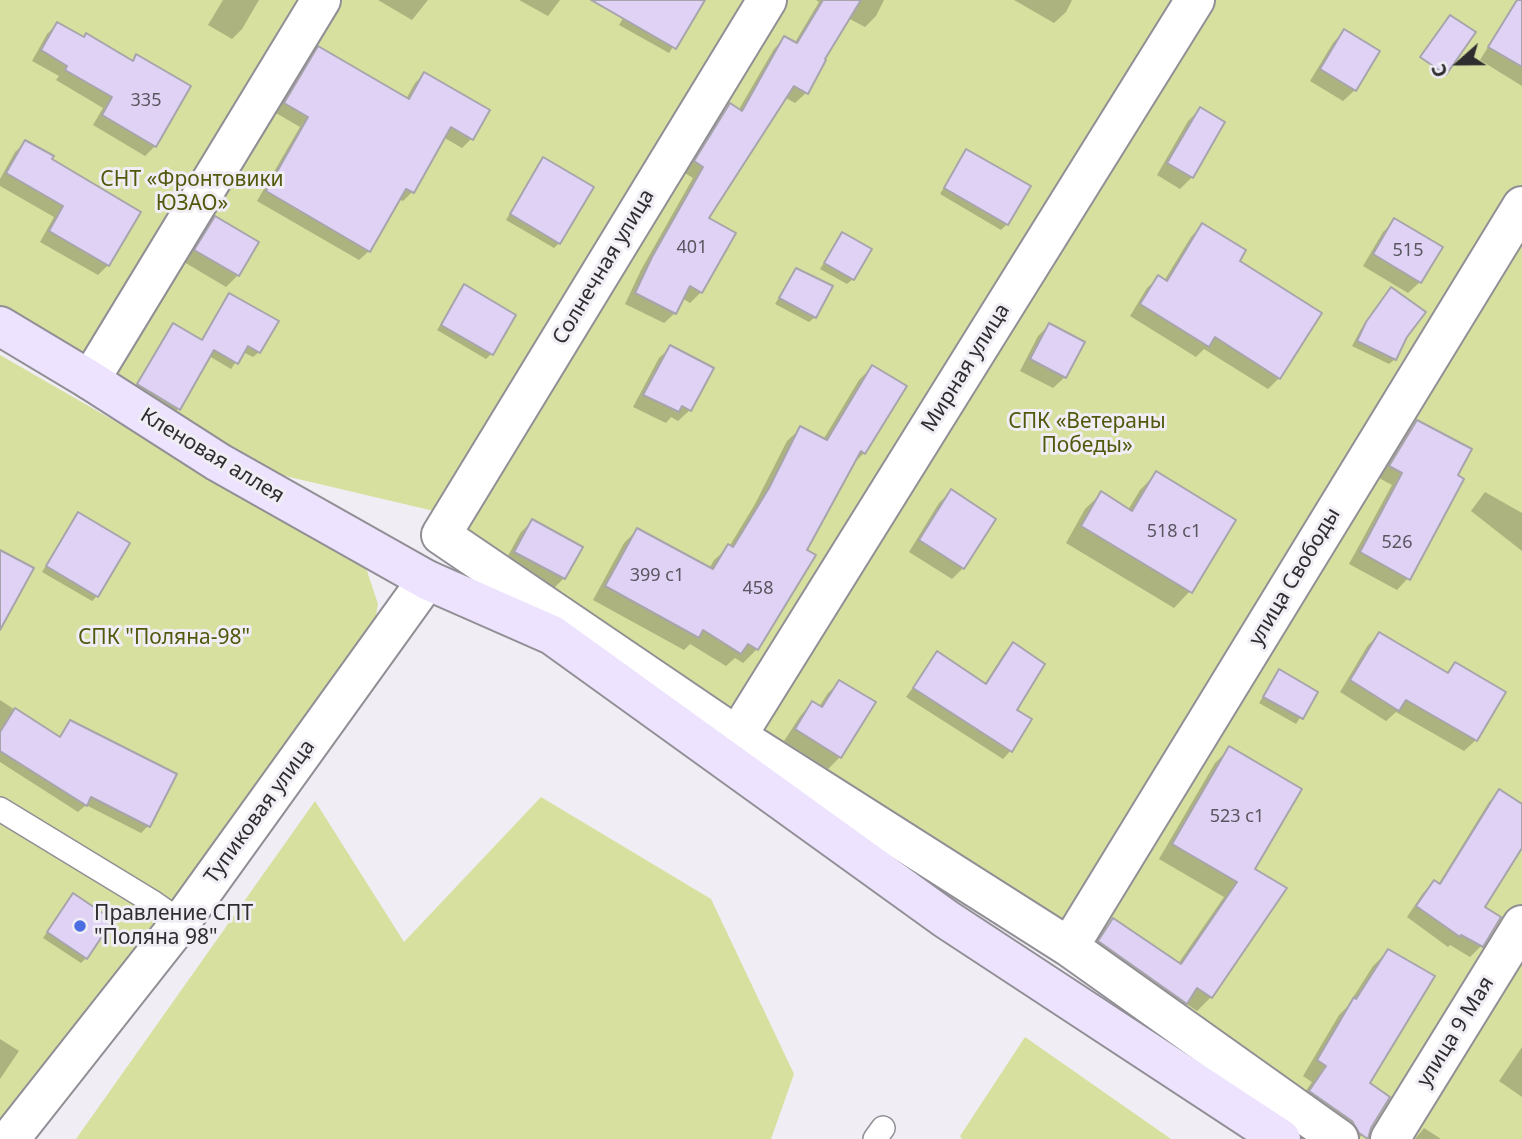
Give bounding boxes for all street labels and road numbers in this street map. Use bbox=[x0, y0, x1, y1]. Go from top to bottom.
street label: Солнечная улица bbox=[548, 185, 660, 349]
street label: Мирная улица bbox=[916, 299, 1016, 437]
street label: Кленовая аллея bbox=[136, 403, 288, 509]
street label: улица Свободы bbox=[1244, 504, 1346, 650]
street label: Тупиковая улица bbox=[199, 735, 321, 889]
street label: улица 9 Мая bbox=[1412, 972, 1500, 1092]

